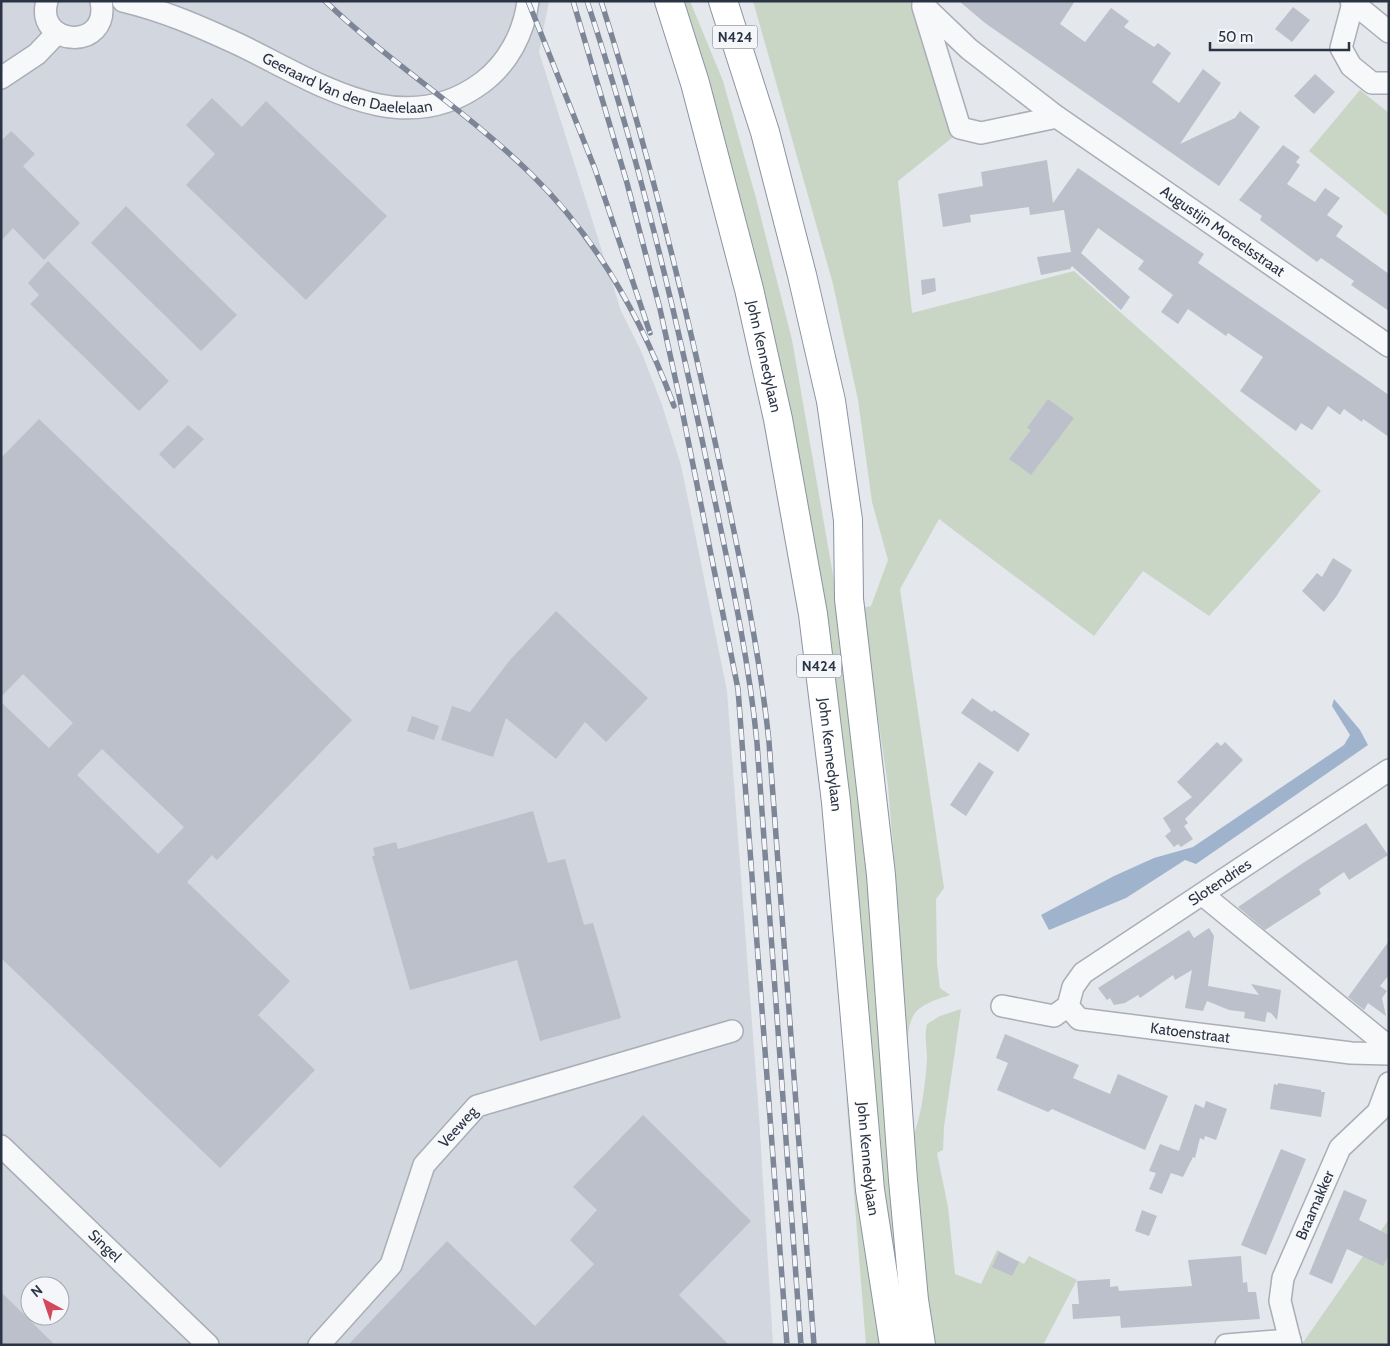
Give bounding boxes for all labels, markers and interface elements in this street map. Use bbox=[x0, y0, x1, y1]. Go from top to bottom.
scale bar bbox=[1210, 20, 1349, 52]
road number: N424 bbox=[712, 26, 758, 48]
text: 50 m bbox=[1218, 28, 1253, 46]
street label: Geeraard Van den Daelelaan bbox=[259, 49, 434, 117]
street label: Augustijn Moreelsstraat bbox=[1157, 182, 1288, 280]
street label: John Kennedylaan bbox=[743, 298, 785, 414]
road number: N424 bbox=[796, 654, 842, 678]
street label: John Kennedylaan bbox=[814, 696, 846, 812]
street label: Slotendries bbox=[1185, 855, 1255, 910]
street label: Katoenstraat bbox=[1149, 1019, 1231, 1047]
street label: John Kennedylaan bbox=[853, 1100, 883, 1217]
street label: Veeweg bbox=[435, 1102, 482, 1151]
street label: Braamakker bbox=[1292, 1168, 1338, 1243]
street label: Singel bbox=[85, 1226, 125, 1266]
north arrow bbox=[20, 1276, 70, 1326]
text: N bbox=[27, 1281, 46, 1301]

